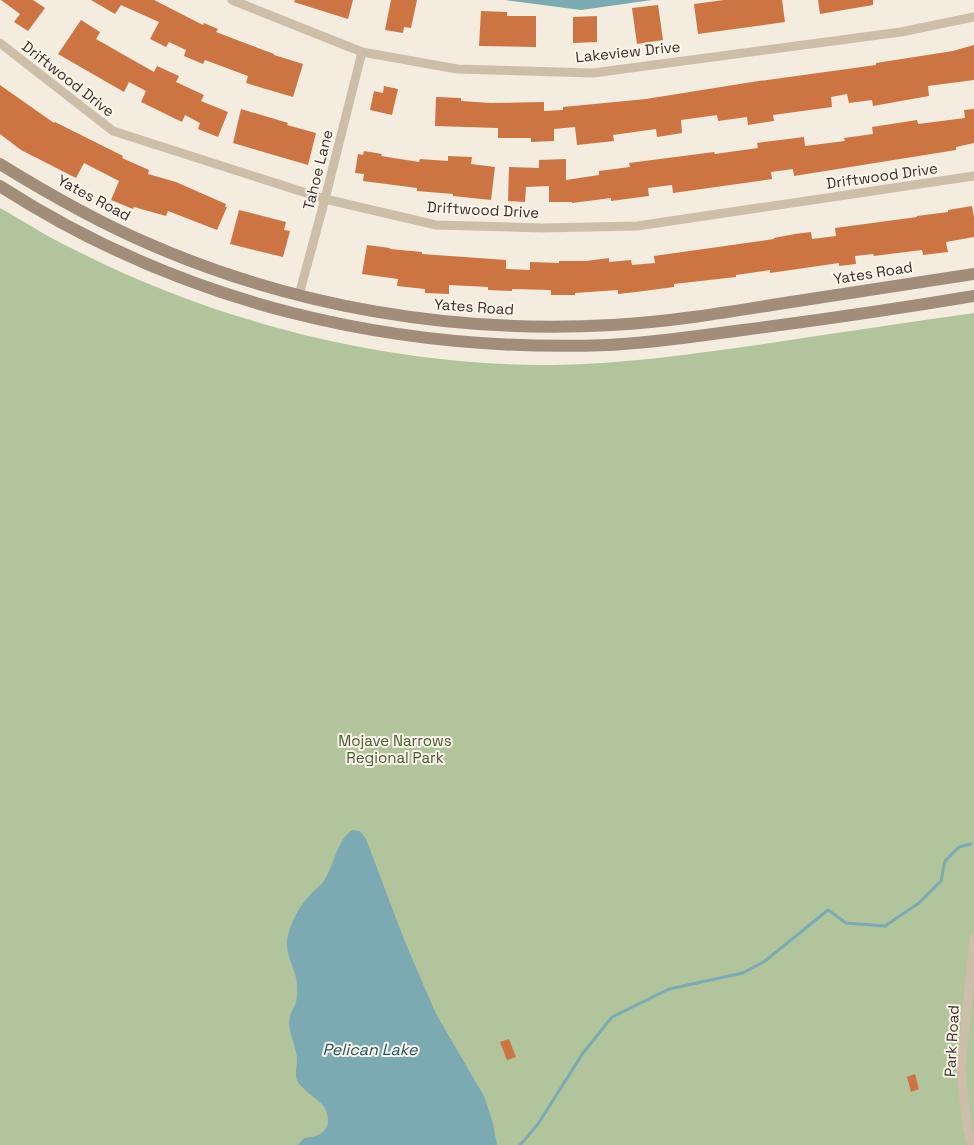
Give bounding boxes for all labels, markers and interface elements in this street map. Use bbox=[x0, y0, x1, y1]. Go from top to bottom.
street label: Driftwood Drive bbox=[18, 37, 119, 121]
street label: Lakeview Drive bbox=[575, 37, 681, 66]
street label: Tahoe Lane bbox=[298, 128, 337, 212]
street label: Driftwood Drive bbox=[825, 158, 939, 193]
street label: Yates Road bbox=[54, 170, 134, 225]
street label: Driftwood Drive bbox=[426, 197, 540, 222]
street label: Yates Road bbox=[832, 257, 914, 288]
street label: Yates Road bbox=[433, 294, 515, 319]
park label: Mojave Narrows Regional Park bbox=[338, 731, 452, 767]
street label: Park Road bbox=[940, 1005, 963, 1077]
water label: Pelican Lake bbox=[323, 1039, 418, 1060]

